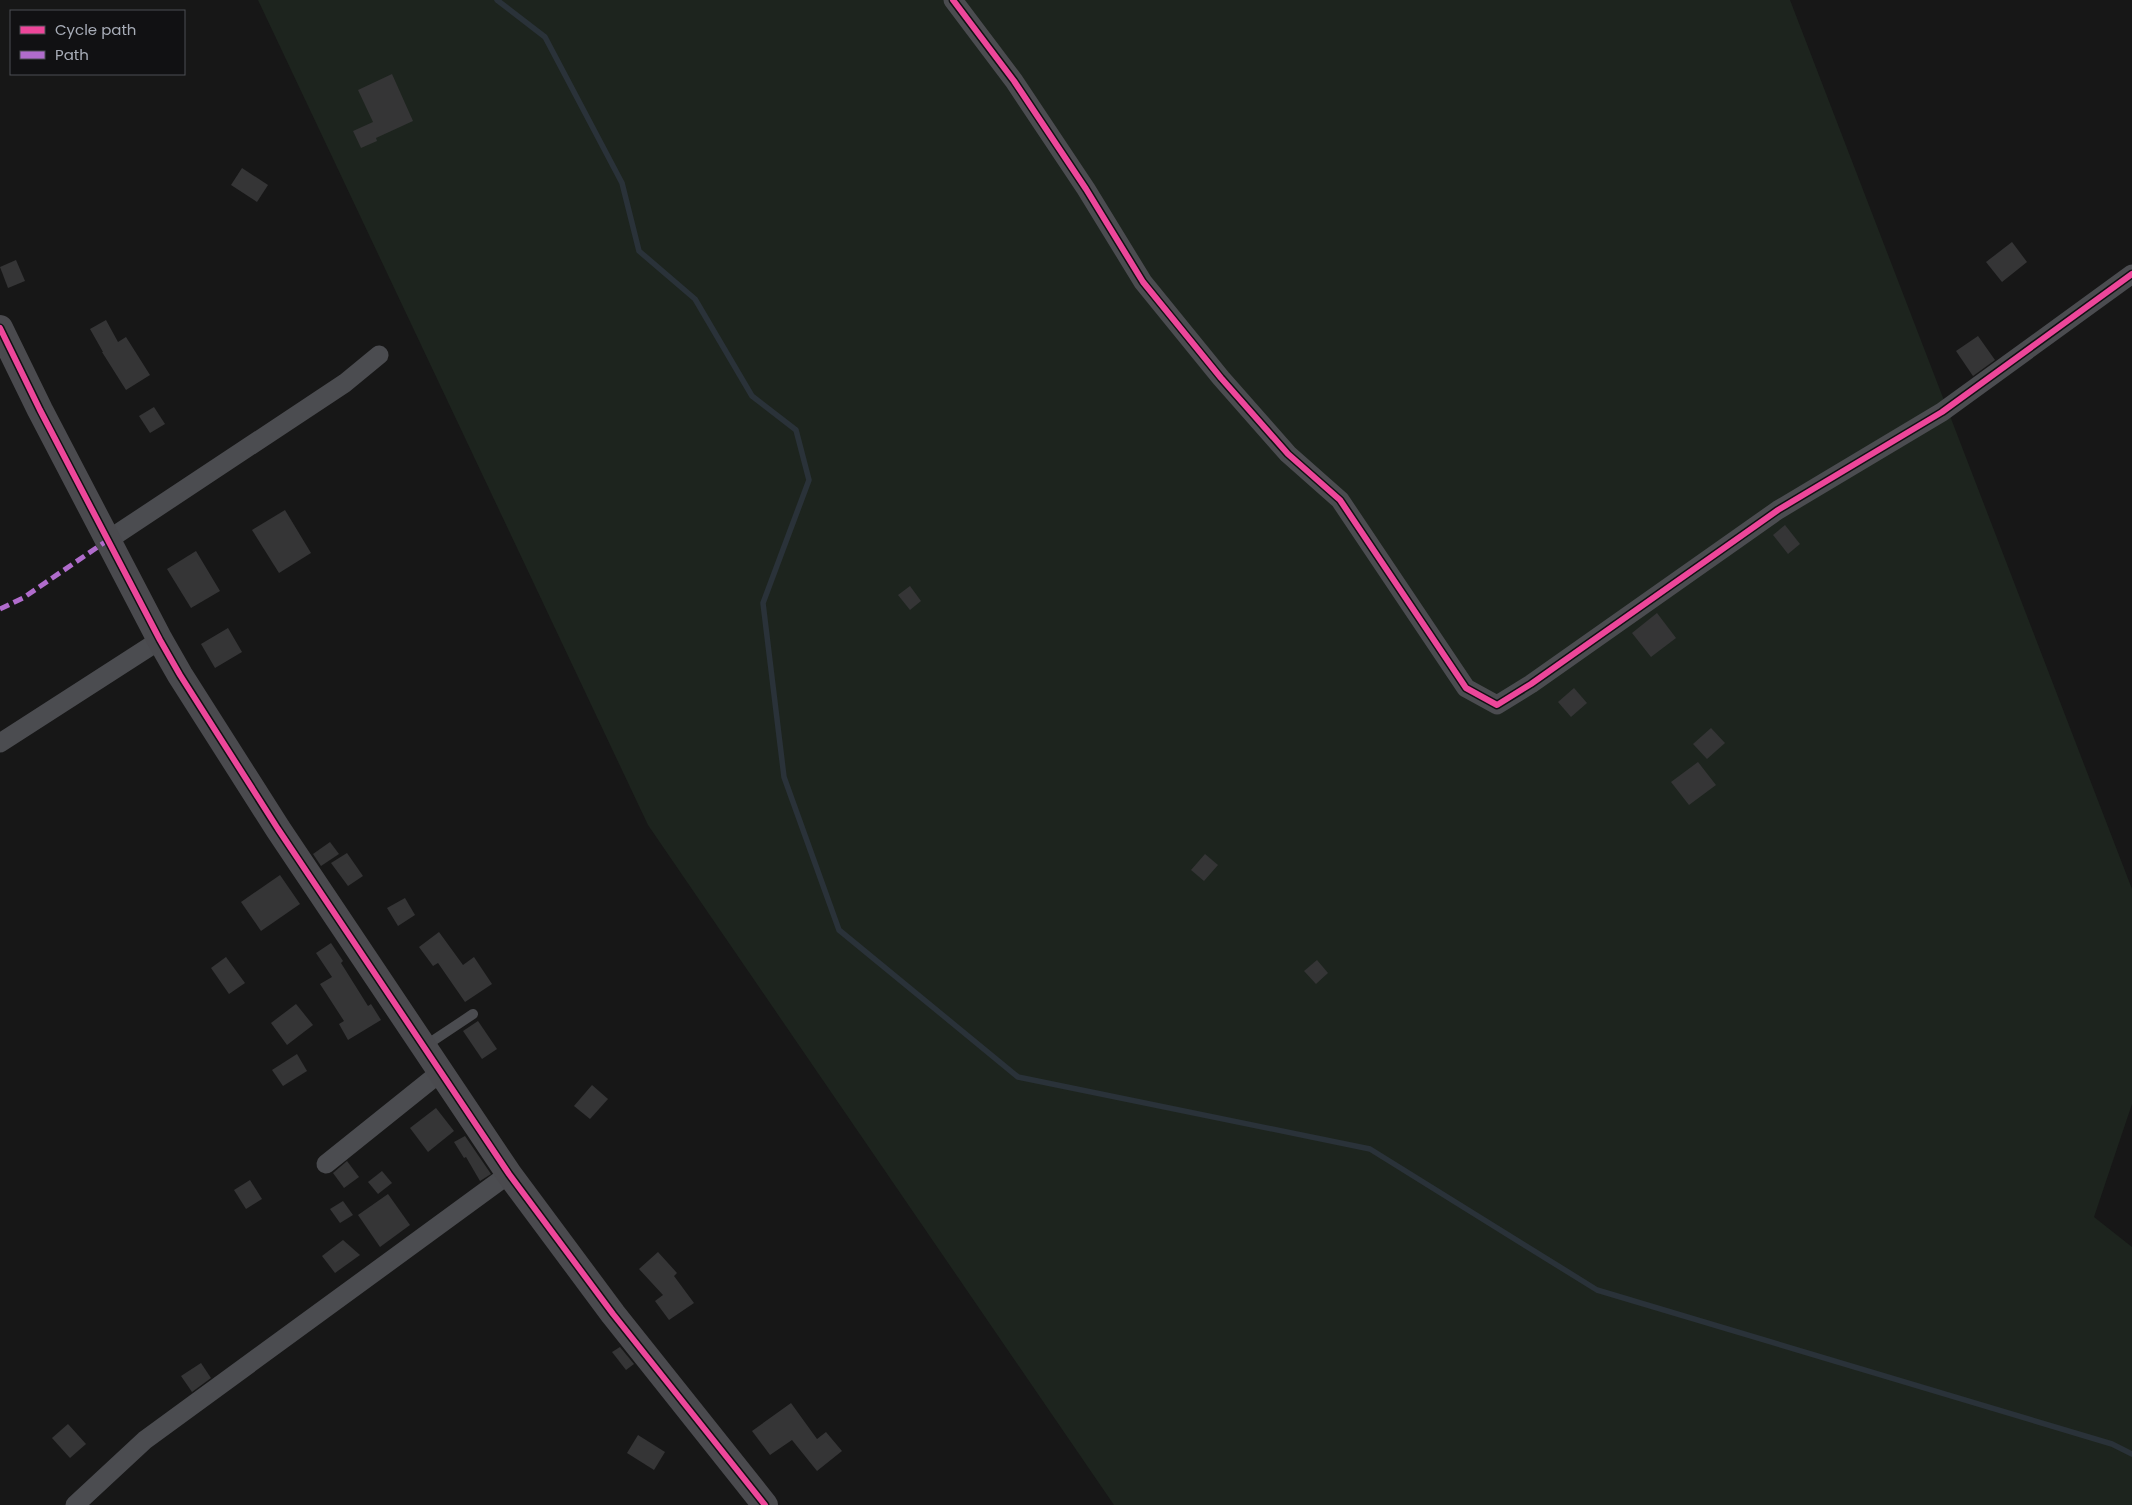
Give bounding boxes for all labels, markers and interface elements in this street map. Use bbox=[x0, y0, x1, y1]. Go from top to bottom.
legend bbox=[10, 10, 185, 75]
text: Cycle path bbox=[55, 19, 136, 40]
text: Path bbox=[55, 44, 89, 65]

